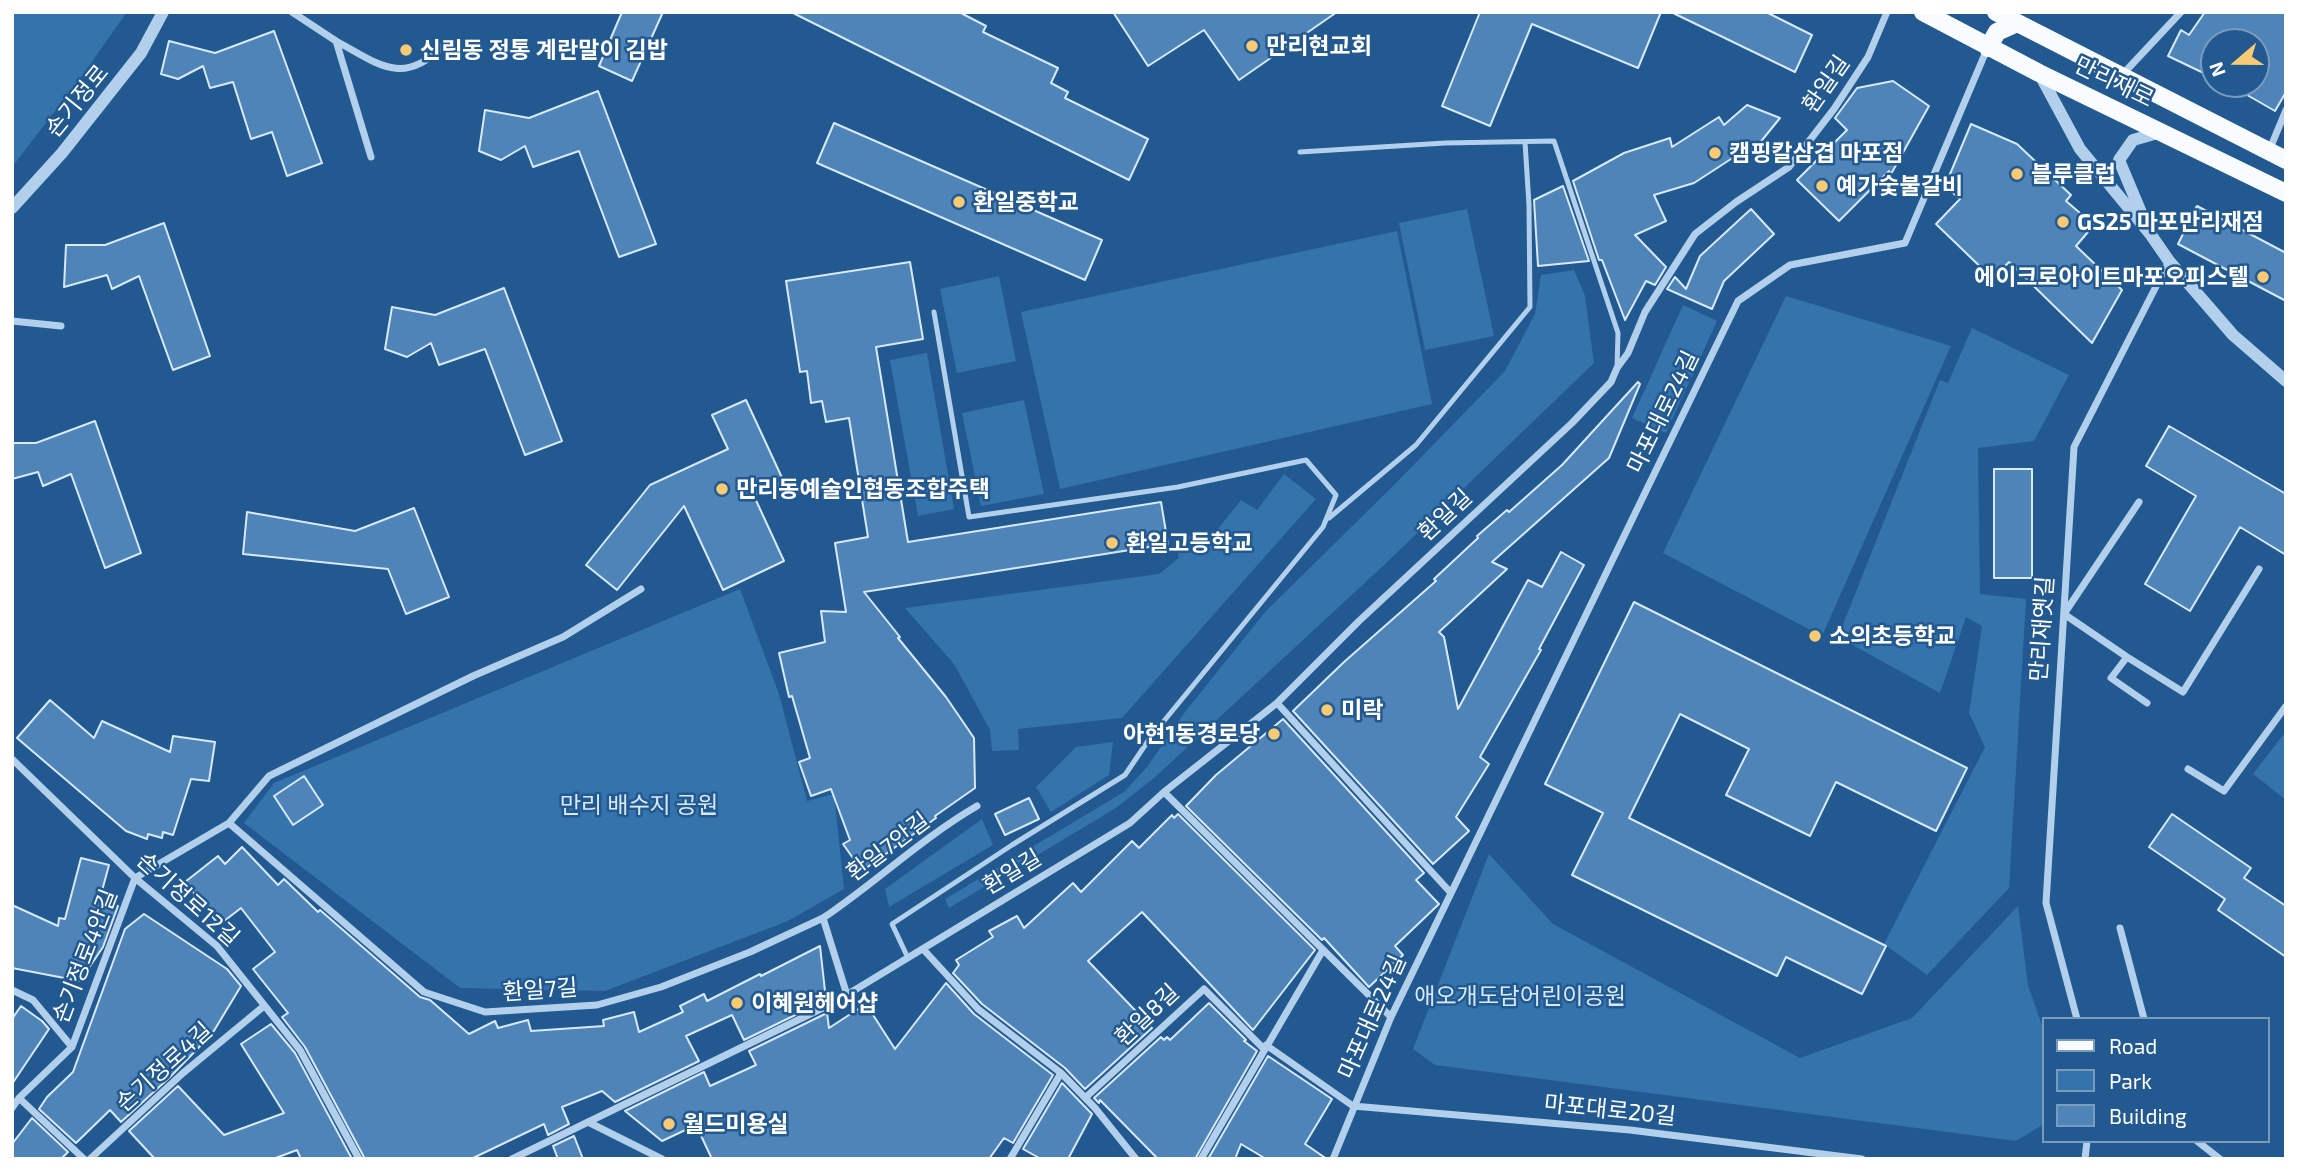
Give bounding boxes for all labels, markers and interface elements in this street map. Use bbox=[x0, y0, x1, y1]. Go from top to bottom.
north arrow bbox=[2200, 28, 2270, 98]
place label: 만리현교회 bbox=[1266, 32, 1372, 60]
place label: 신림동 정통 계란말이 김밥 bbox=[420, 36, 668, 64]
marker: 만리현교회 bbox=[1244, 38, 1260, 54]
marker: 신림동 정통 계란말이 김밥 bbox=[398, 42, 414, 58]
street label: 환일길 bbox=[1796, 50, 1856, 118]
street label: 만리재로 bbox=[2070, 51, 2158, 113]
street label: 손기정로 bbox=[40, 59, 114, 143]
text: N bbox=[2204, 59, 2230, 80]
place label: 캠핑칼삼겹 마포점 bbox=[1729, 139, 1903, 167]
marker: 캠핑칼삼겹 마포점 bbox=[1707, 145, 1723, 161]
place label: 블루클럽 bbox=[2031, 160, 2116, 188]
marker: 블루클럽 bbox=[2009, 166, 2025, 182]
place label: 예가숯불갈비 bbox=[1836, 172, 1963, 200]
marker: 예가숯불갈비 bbox=[1814, 178, 1830, 194]
place label: 환일중학교 bbox=[973, 188, 1079, 216]
marker: 환일중학교 bbox=[951, 194, 967, 210]
place label: GS25 마포만리재점 bbox=[2077, 208, 2263, 236]
marker: GS25 마포만리재점 bbox=[2055, 214, 2071, 230]
place label: 에이크로아이트마포오피스텔 bbox=[1974, 263, 2249, 291]
marker: 에이크로아이트마포오피스텔 bbox=[2255, 269, 2271, 285]
street label: 마포대로24길 bbox=[1621, 346, 1705, 478]
place label: 만리동예술인협동조합주택 bbox=[736, 475, 990, 503]
marker: 만리동예술인협동조합주택 bbox=[714, 481, 730, 497]
street label: 환일길 bbox=[1412, 483, 1478, 547]
place label: 환일고등학교 bbox=[1126, 529, 1253, 557]
marker: 환일고등학교 bbox=[1104, 535, 1120, 551]
street label: 만리재옛길 bbox=[2025, 575, 2059, 683]
place label: 소의초등학교 bbox=[1829, 622, 1956, 650]
marker: 소의초등학교 bbox=[1807, 628, 1823, 644]
place label: 미락 bbox=[1341, 696, 1383, 724]
marker: 미락 bbox=[1319, 702, 1335, 718]
place label: 아현1동경로당 bbox=[1123, 720, 1260, 748]
marker: 아현1동경로당 bbox=[1266, 726, 1282, 742]
park label: 만리 배수지 공원 bbox=[560, 791, 718, 819]
street label: 환일7안길 bbox=[841, 807, 935, 887]
street label: 환일길 bbox=[978, 844, 1046, 900]
street label: 손기정로12길 bbox=[131, 846, 245, 952]
street label: 손기정로4안길 bbox=[47, 885, 123, 1027]
street label: 마포대로24길 bbox=[1332, 951, 1412, 1083]
street label: 환일7길 bbox=[502, 974, 578, 1006]
street label: 환일8길 bbox=[1109, 979, 1185, 1051]
park label: 애오개도담어린이공원 bbox=[1414, 982, 1626, 1010]
place label: 이혜원헤어샵 bbox=[751, 989, 878, 1017]
marker: 이혜원헤어샵 bbox=[729, 995, 745, 1011]
street label: 손기정로4길 bbox=[110, 1017, 218, 1117]
legend bbox=[2042, 1017, 2270, 1143]
text: Road bbox=[2109, 1033, 2157, 1058]
text: Park bbox=[2109, 1068, 2152, 1093]
street label: 마포대로20길 bbox=[1543, 1089, 1677, 1131]
text: Building bbox=[2109, 1103, 2187, 1128]
place label: 월드미용실 bbox=[683, 1110, 789, 1138]
marker: 월드미용실 bbox=[661, 1116, 677, 1132]

